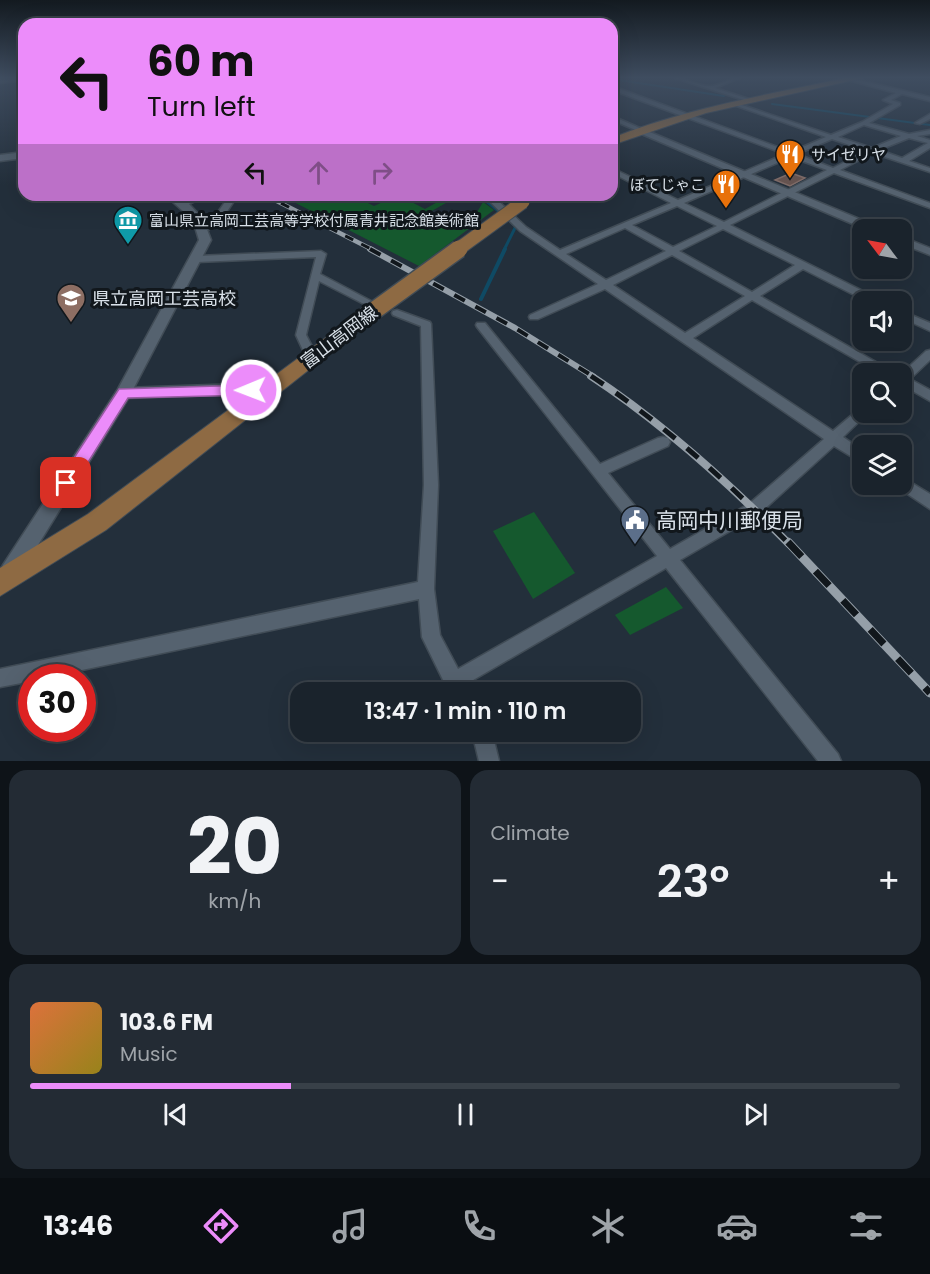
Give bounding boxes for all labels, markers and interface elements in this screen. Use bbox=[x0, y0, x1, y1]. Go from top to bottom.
text: 60 m bbox=[147, 32, 255, 91]
icon: left bbox=[48, 42, 126, 120]
text: Turn left bbox=[147, 88, 256, 125]
restaurant icon: サイゼリヤ bbox=[774, 138, 806, 180]
place label: サイゼリヤ bbox=[811, 144, 886, 165]
icon: left bbox=[239, 156, 272, 189]
icon: ahead bbox=[302, 156, 335, 189]
icon: right bbox=[365, 156, 398, 189]
restaurant icon: ぼてじゃこ bbox=[710, 168, 742, 210]
place label: ぼてじゃこ bbox=[630, 174, 705, 195]
museum icon: 富山県立高岡工芸高等学校付属青井記念館美術館 bbox=[112, 204, 144, 246]
place label: 富山県立高岡工芸高等学校付属青井記念館美術館 bbox=[149, 210, 479, 231]
north arrow bbox=[852, 219, 912, 279]
map controls bbox=[852, 219, 912, 495]
school or university icon: 県立高岡工芸高校 bbox=[55, 282, 87, 324]
place label: 県立高岡工芸高校 bbox=[92, 286, 236, 311]
button: sound bbox=[852, 291, 912, 351]
street label: 富山高岡線 bbox=[296, 300, 382, 374]
position arrow bbox=[219, 358, 283, 422]
button: search bbox=[852, 363, 912, 423]
button: layers bbox=[852, 435, 912, 495]
pin bbox=[40, 457, 91, 508]
icon: arrive bbox=[49, 466, 82, 499]
public building icon: 高岡中川郵便局 bbox=[619, 504, 651, 546]
place label: 高岡中川郵便局 bbox=[656, 506, 803, 535]
speed limit sign: 30 bbox=[18, 664, 96, 742]
text: 13:47 · 1 min · 110 m bbox=[365, 696, 566, 727]
text: 20 bbox=[187, 792, 282, 901]
text: Climate bbox=[491, 819, 570, 847]
text: 23° bbox=[657, 850, 729, 913]
text: − bbox=[491, 858, 509, 905]
text: + bbox=[877, 858, 900, 905]
text: km/h bbox=[208, 887, 261, 915]
text: 103.6 FM bbox=[120, 1007, 213, 1038]
text: Music bbox=[120, 1040, 178, 1068]
icon: previous bbox=[159, 1098, 192, 1131]
icon: pause bbox=[449, 1098, 482, 1131]
icon: next bbox=[739, 1098, 772, 1131]
icon: directions bbox=[200, 1205, 242, 1247]
icon: music bbox=[329, 1205, 371, 1247]
icon: phone bbox=[458, 1205, 500, 1247]
icon: climate bbox=[587, 1205, 629, 1247]
icon: car bbox=[716, 1205, 758, 1247]
icon: filters bbox=[845, 1205, 887, 1247]
text: 13:46 bbox=[43, 1207, 113, 1244]

